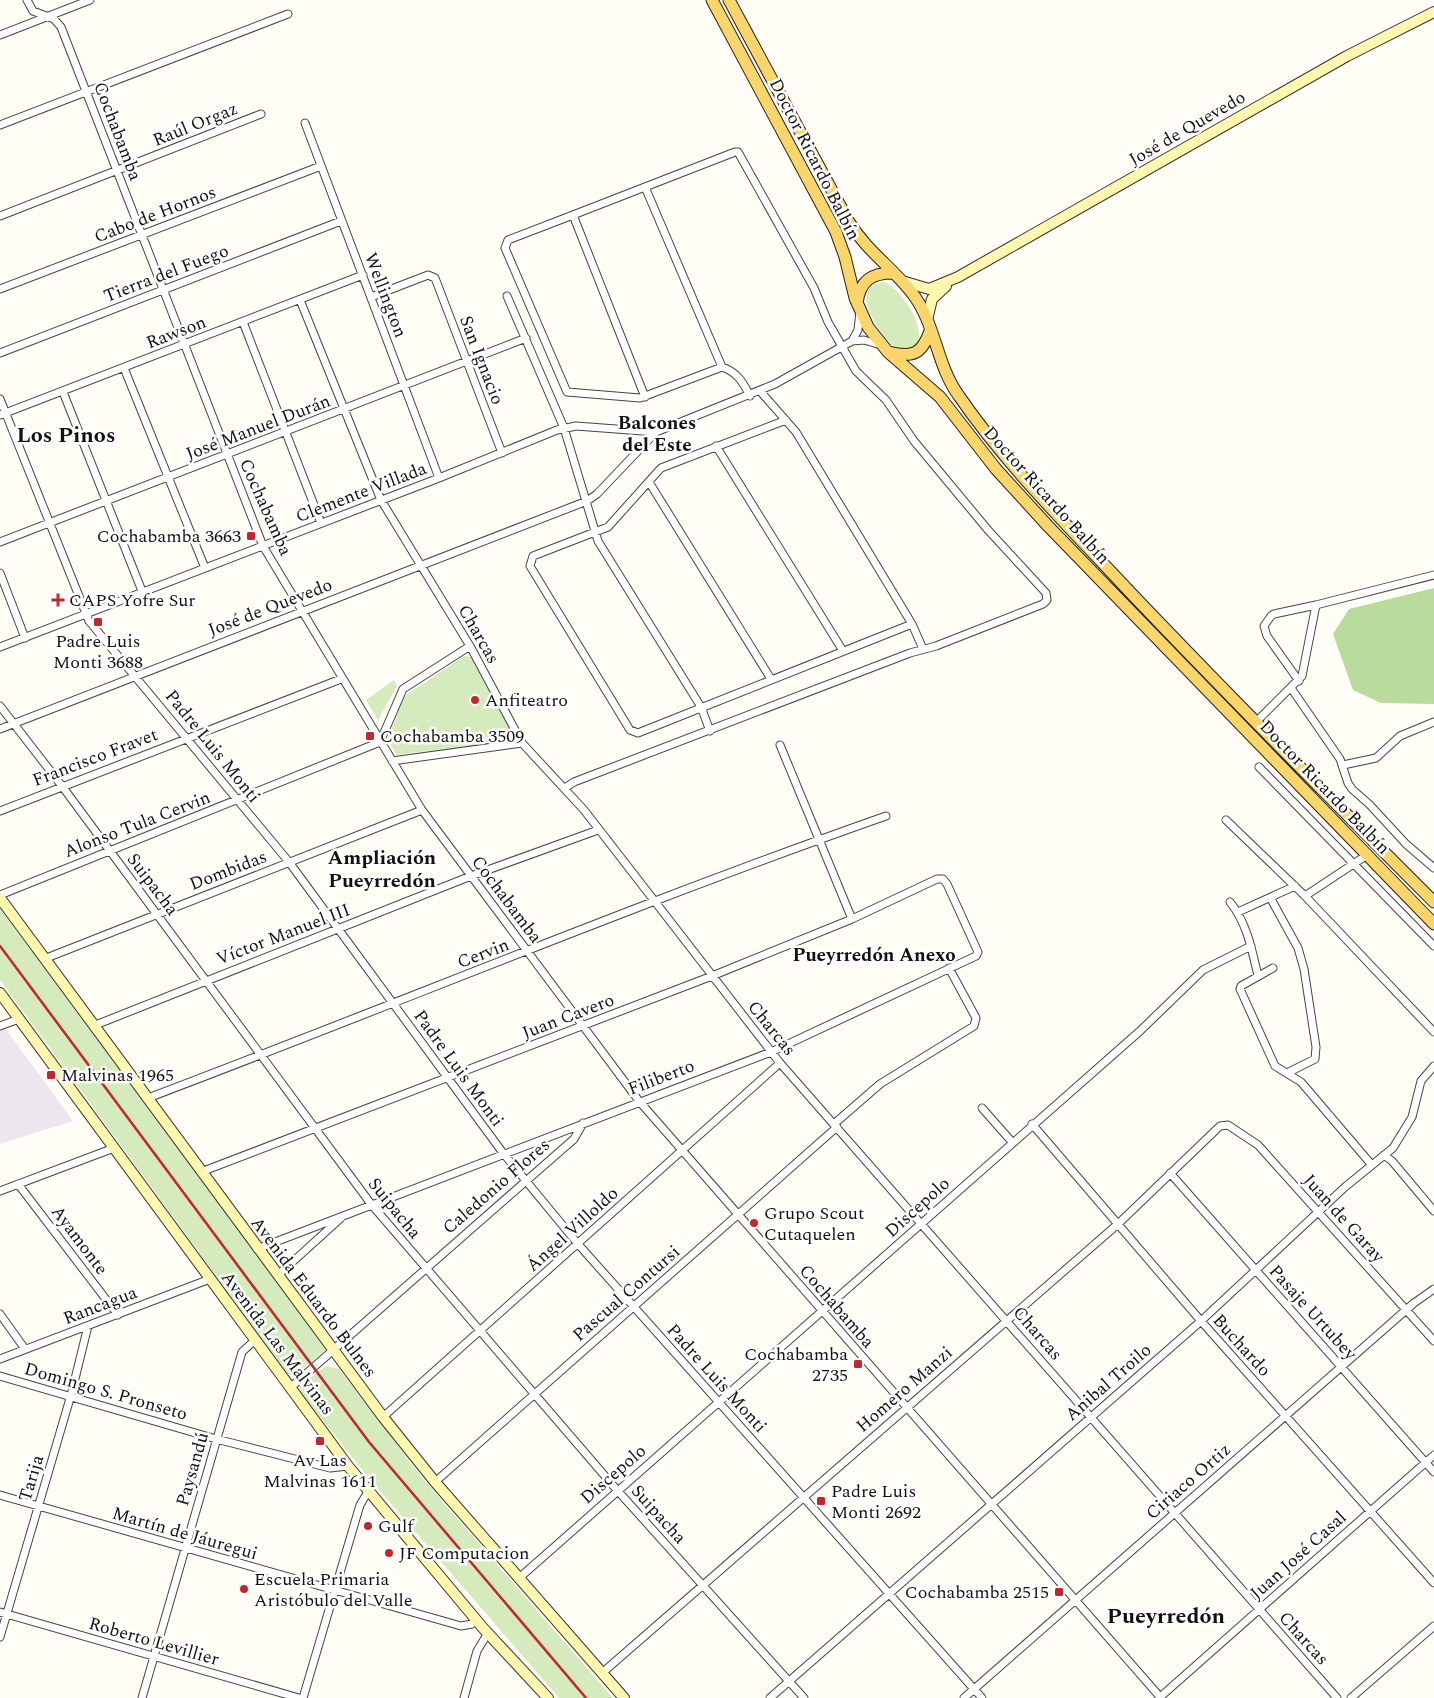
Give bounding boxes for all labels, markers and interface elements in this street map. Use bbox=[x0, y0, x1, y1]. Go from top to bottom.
street label: Doctor Ricardo Balbín bbox=[762, 74, 867, 245]
street label: Cochabamba bbox=[86, 78, 149, 185]
street label: José de Quevedo bbox=[1124, 84, 1251, 173]
street label: Raúl Orgaz bbox=[149, 95, 242, 154]
street label: Cabo de Hornos bbox=[90, 179, 220, 250]
street label: Tierra del Fuego bbox=[100, 237, 233, 310]
street label: Wellington bbox=[357, 249, 414, 342]
street label: Rawson bbox=[142, 309, 210, 356]
street label: San Ignacio bbox=[452, 312, 511, 409]
street label: José Manuel Durán bbox=[182, 387, 335, 468]
district label: Balcones del Este bbox=[618, 409, 696, 460]
district label: Los Pinos bbox=[16, 419, 116, 452]
street label: Doctor Ricardo Balbín bbox=[977, 420, 1116, 571]
street label: Cochabamba bbox=[232, 454, 299, 560]
street label: Clemente Villada bbox=[292, 455, 431, 530]
place label: Cochabamba 3663 bbox=[97, 523, 241, 550]
marker: Cochabamba 3663 bbox=[245, 530, 257, 542]
street label: José de Quevedo bbox=[204, 571, 336, 644]
place label: CAPS Yofre Sur bbox=[69, 587, 195, 614]
marker: CAPS Yofre Sur bbox=[51, 593, 65, 607]
street label: Charcas bbox=[451, 600, 506, 669]
marker: Padre Luis Monti 3688 bbox=[92, 616, 104, 628]
place label: Padre Luis Monti 3688 bbox=[53, 628, 143, 676]
street label: Padre Luis Monti bbox=[158, 684, 267, 809]
place label: Anfiteatro bbox=[485, 687, 568, 714]
marker: Anfiteatro bbox=[469, 694, 481, 706]
street label: Doctor Ricardo Balbín bbox=[1253, 714, 1396, 861]
street label: Francisco Fravet bbox=[29, 721, 162, 794]
place label: Cochabamba 3509 bbox=[380, 723, 524, 750]
marker: Cochabamba 3509 bbox=[364, 730, 376, 742]
street label: Alonso Tula Cervin bbox=[60, 784, 214, 865]
street label: Dombidas bbox=[185, 843, 271, 898]
district label: Ampliación Pueyrredón bbox=[328, 843, 436, 896]
street label: Suipacha bbox=[120, 847, 185, 921]
street label: Cochabamba bbox=[465, 850, 549, 949]
street label: Víctor Manuel III bbox=[212, 897, 354, 972]
street label: Cervin bbox=[453, 931, 513, 976]
district label: Pueyrredón Anexo bbox=[792, 941, 956, 970]
street label: Juan Cavero bbox=[518, 987, 618, 1046]
street label: Charcas bbox=[741, 995, 802, 1062]
street label: Padre Luis Monti bbox=[407, 1004, 510, 1133]
street label: Filiberto bbox=[624, 1052, 698, 1103]
place label: Malvinas 1965 bbox=[61, 1062, 174, 1089]
marker: Malvinas 1965 bbox=[45, 1069, 57, 1081]
street label: Caledonio Flores bbox=[436, 1132, 556, 1241]
street label: Juan de Garay bbox=[1296, 1168, 1392, 1270]
street label: Discepolo bbox=[879, 1171, 956, 1244]
street label: Suipacha bbox=[361, 1172, 428, 1245]
street label: Ángel Villoldo bbox=[520, 1180, 625, 1278]
street label: Ayamonte bbox=[44, 1200, 115, 1281]
place label: Grupo Scout Cutaquelen bbox=[764, 1200, 864, 1248]
street label: Avenida Eduardo Bulnes bbox=[244, 1211, 383, 1384]
marker: Grupo Scout Cutaquelen bbox=[748, 1217, 760, 1229]
street label: Pascual Contursi bbox=[566, 1239, 686, 1348]
street label: Cochabamba bbox=[792, 1258, 881, 1355]
street label: Pasaje Urtubey bbox=[1262, 1258, 1364, 1367]
street label: Avenida Las Malvinas bbox=[214, 1266, 341, 1421]
street label: Rancagua bbox=[59, 1279, 141, 1332]
street label: Charcas bbox=[1006, 1300, 1069, 1367]
street label: Buchardo bbox=[1206, 1308, 1277, 1383]
street label: Padre Luis Monti bbox=[660, 1318, 773, 1439]
street label: Anibal Troilo bbox=[1059, 1337, 1158, 1428]
street label: Homero Manzi bbox=[850, 1340, 959, 1439]
place label: Cochabamba 2735 bbox=[744, 1341, 848, 1389]
street label: Domingo S. Pronseto bbox=[21, 1355, 191, 1428]
marker: Cochabamba 2735 bbox=[852, 1358, 864, 1370]
street label: Paysandú bbox=[169, 1429, 216, 1509]
marker: Av Las Malvinas 1611 bbox=[314, 1435, 326, 1447]
street label: Ciriaco Ortiz bbox=[1140, 1437, 1237, 1526]
street label: Discepolo bbox=[574, 1438, 652, 1511]
place label: Av Las Malvinas 1611 bbox=[263, 1447, 377, 1495]
street label: Tarija bbox=[12, 1451, 51, 1505]
street label: Suipacha bbox=[624, 1478, 693, 1550]
place label: Padre Luis Monti 2692 bbox=[831, 1478, 921, 1526]
marker: Padre Luis Monti 2692 bbox=[815, 1495, 827, 1507]
street label: Martín de Jáuregui bbox=[109, 1500, 261, 1567]
street label: Juan José Casal bbox=[1244, 1505, 1353, 1606]
place label: Gulf bbox=[378, 1513, 415, 1540]
marker: Gulf bbox=[362, 1520, 374, 1532]
place label: JF Computacion bbox=[399, 1540, 530, 1567]
marker: JF Computacion bbox=[383, 1547, 395, 1559]
place label: Escuela Primaria Aristóbulo del Valle bbox=[254, 1566, 413, 1614]
place label: Cochabamba 2515 bbox=[905, 1579, 1049, 1606]
marker: Escuela Primaria Aristóbulo del Valle bbox=[238, 1583, 250, 1595]
marker: Cochabamba 2515 bbox=[1053, 1586, 1065, 1598]
district label: Pueyrredón bbox=[1107, 1600, 1226, 1633]
street label: Charcas bbox=[1272, 1605, 1335, 1671]
street label: Roberto Levillier bbox=[85, 1610, 222, 1673]

